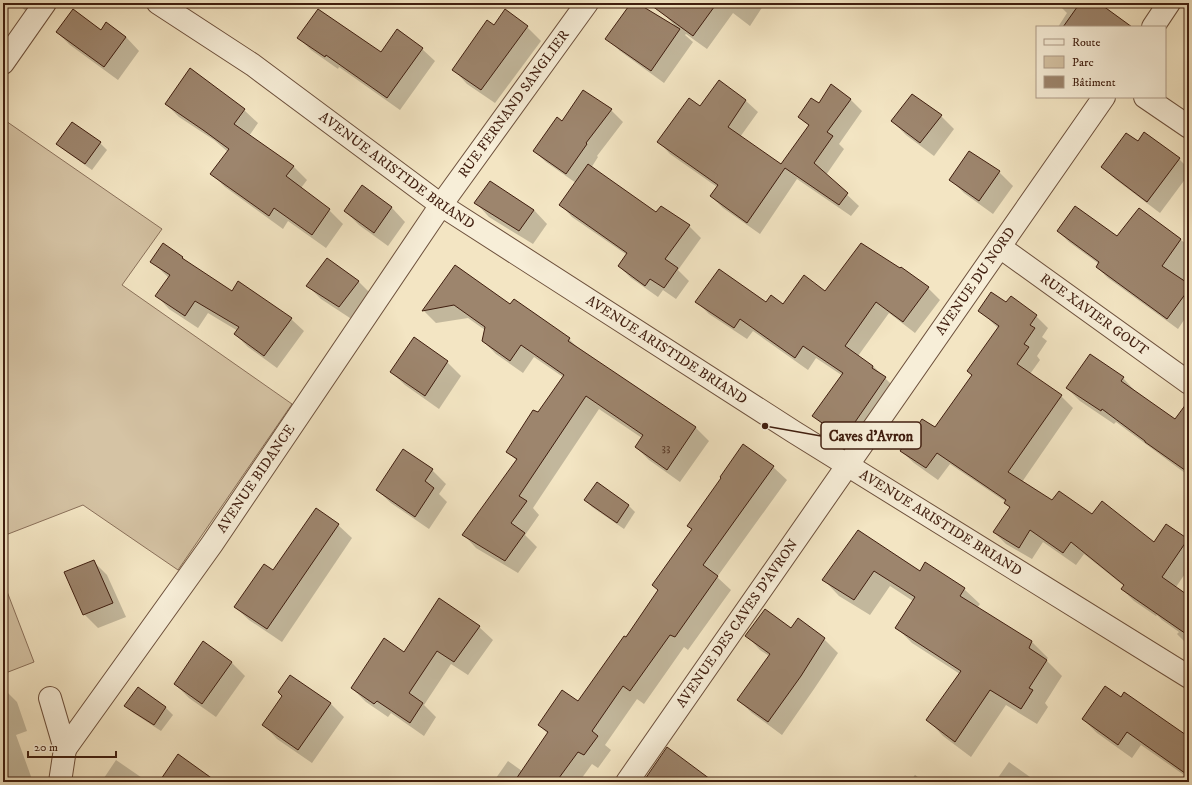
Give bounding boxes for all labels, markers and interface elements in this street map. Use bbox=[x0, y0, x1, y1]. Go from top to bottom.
street label: RUE FERNAND SANGLIER bbox=[455, 26, 574, 181]
legend bbox=[1036, 26, 1166, 98]
text: Route bbox=[1072, 35, 1100, 50]
text: Parc bbox=[1072, 55, 1094, 70]
text: Bâtiment bbox=[1072, 75, 1116, 90]
street label: AVENUE ARISTIDE BRIAND bbox=[315, 108, 478, 233]
street label: AVENUE DU NORD bbox=[932, 224, 1019, 339]
street label: RUE XAVIER GOUT bbox=[1036, 270, 1152, 360]
street label: AVENUE ARISTIDE BRIAND bbox=[582, 292, 751, 409]
street label: AVENUE BIDANCE bbox=[213, 421, 299, 536]
callout: Caves d'Avron bbox=[821, 422, 921, 449]
text: Caves d'Avron bbox=[829, 427, 914, 446]
house number: 33 bbox=[662, 440, 670, 455]
street label: AVENUE ARISTIDE BRIAND bbox=[856, 466, 1025, 580]
street label: AVENUE DES CAVES D'AVRON bbox=[672, 535, 803, 711]
scale bar bbox=[28, 733, 116, 759]
text: 20 m bbox=[34, 740, 58, 755]

